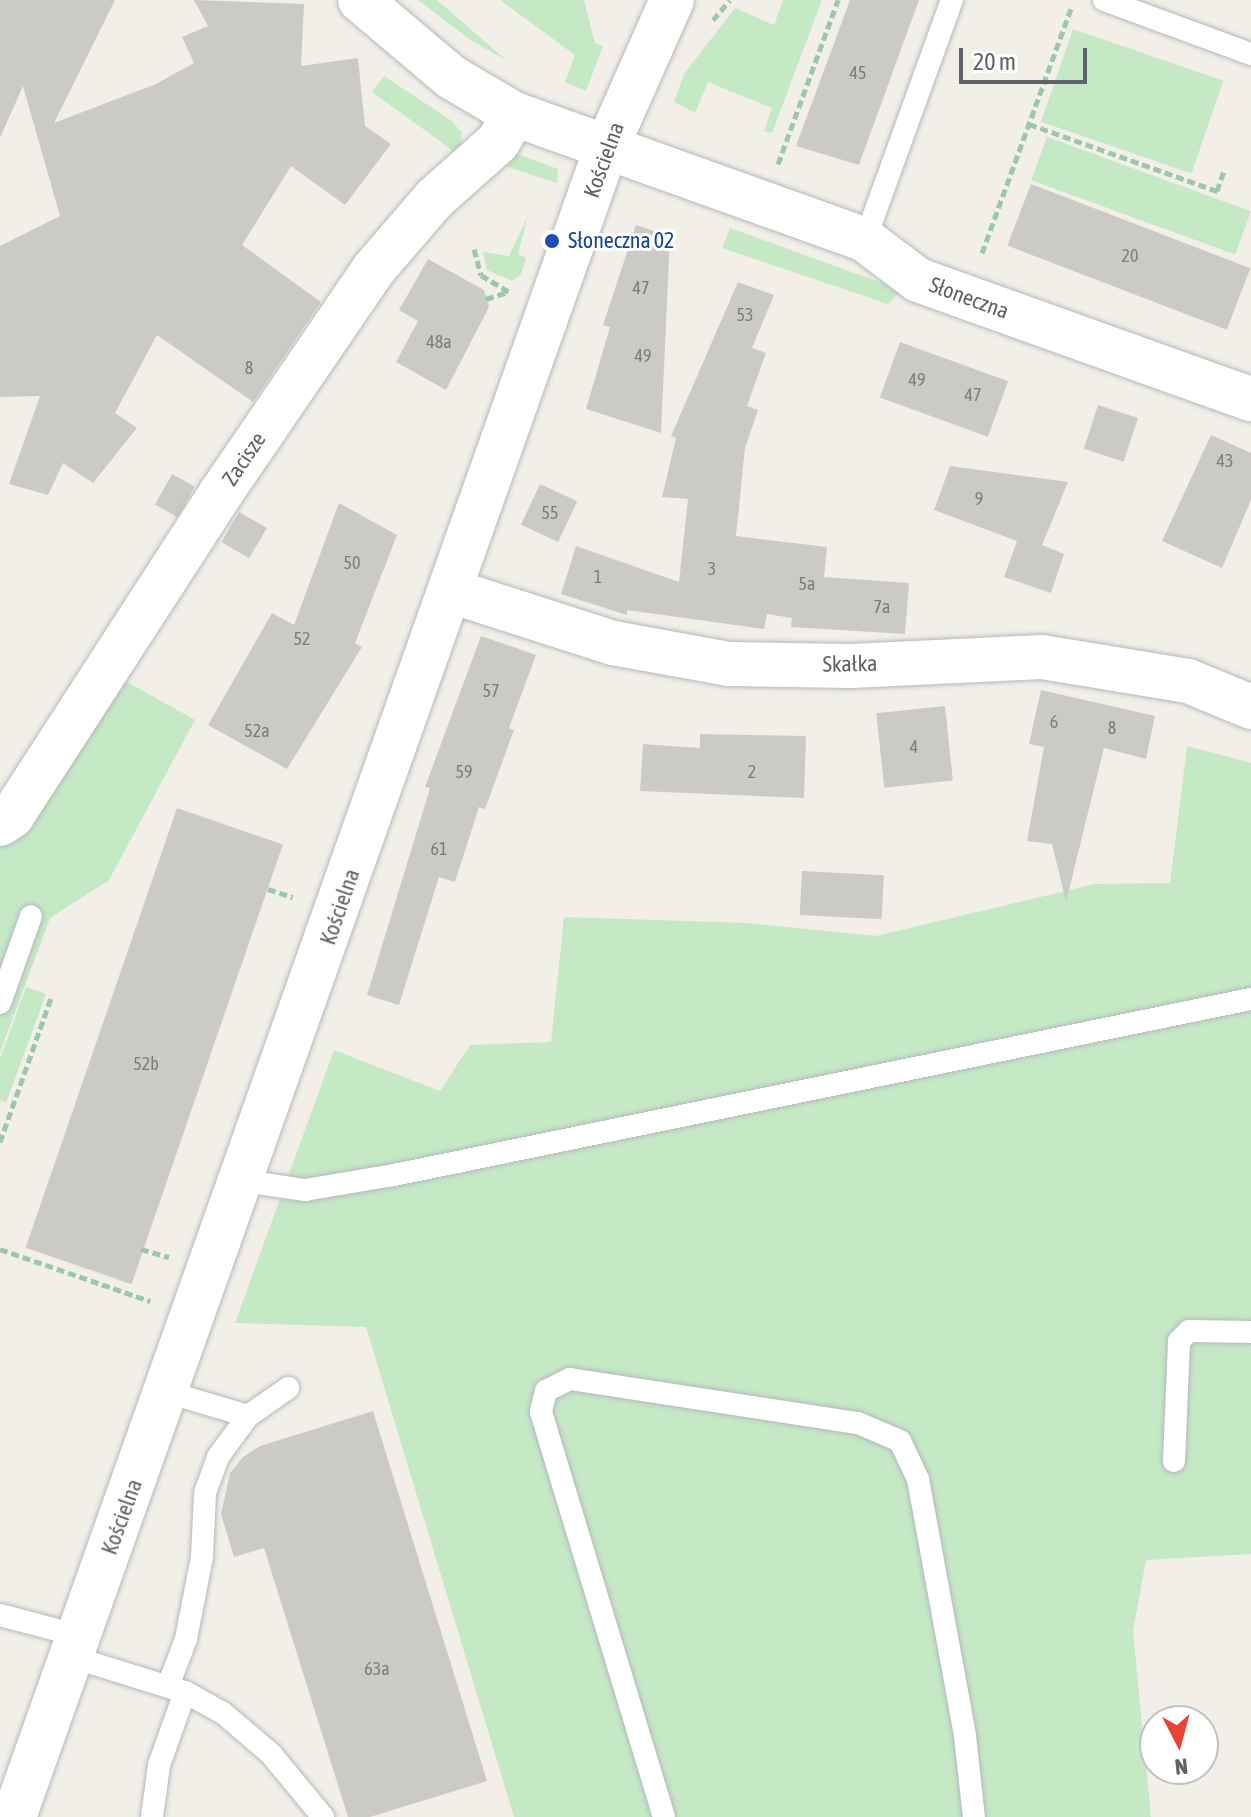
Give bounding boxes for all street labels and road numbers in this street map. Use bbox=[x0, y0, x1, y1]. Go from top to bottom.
street label: Kościelna bbox=[578, 119, 630, 201]
street label: Słoneczna bbox=[926, 271, 1012, 325]
street label: Zacisze bbox=[217, 427, 271, 491]
street label: Skałka bbox=[822, 650, 878, 678]
street label: Kościelna bbox=[315, 866, 365, 948]
street label: Kościelna bbox=[96, 1476, 148, 1558]

